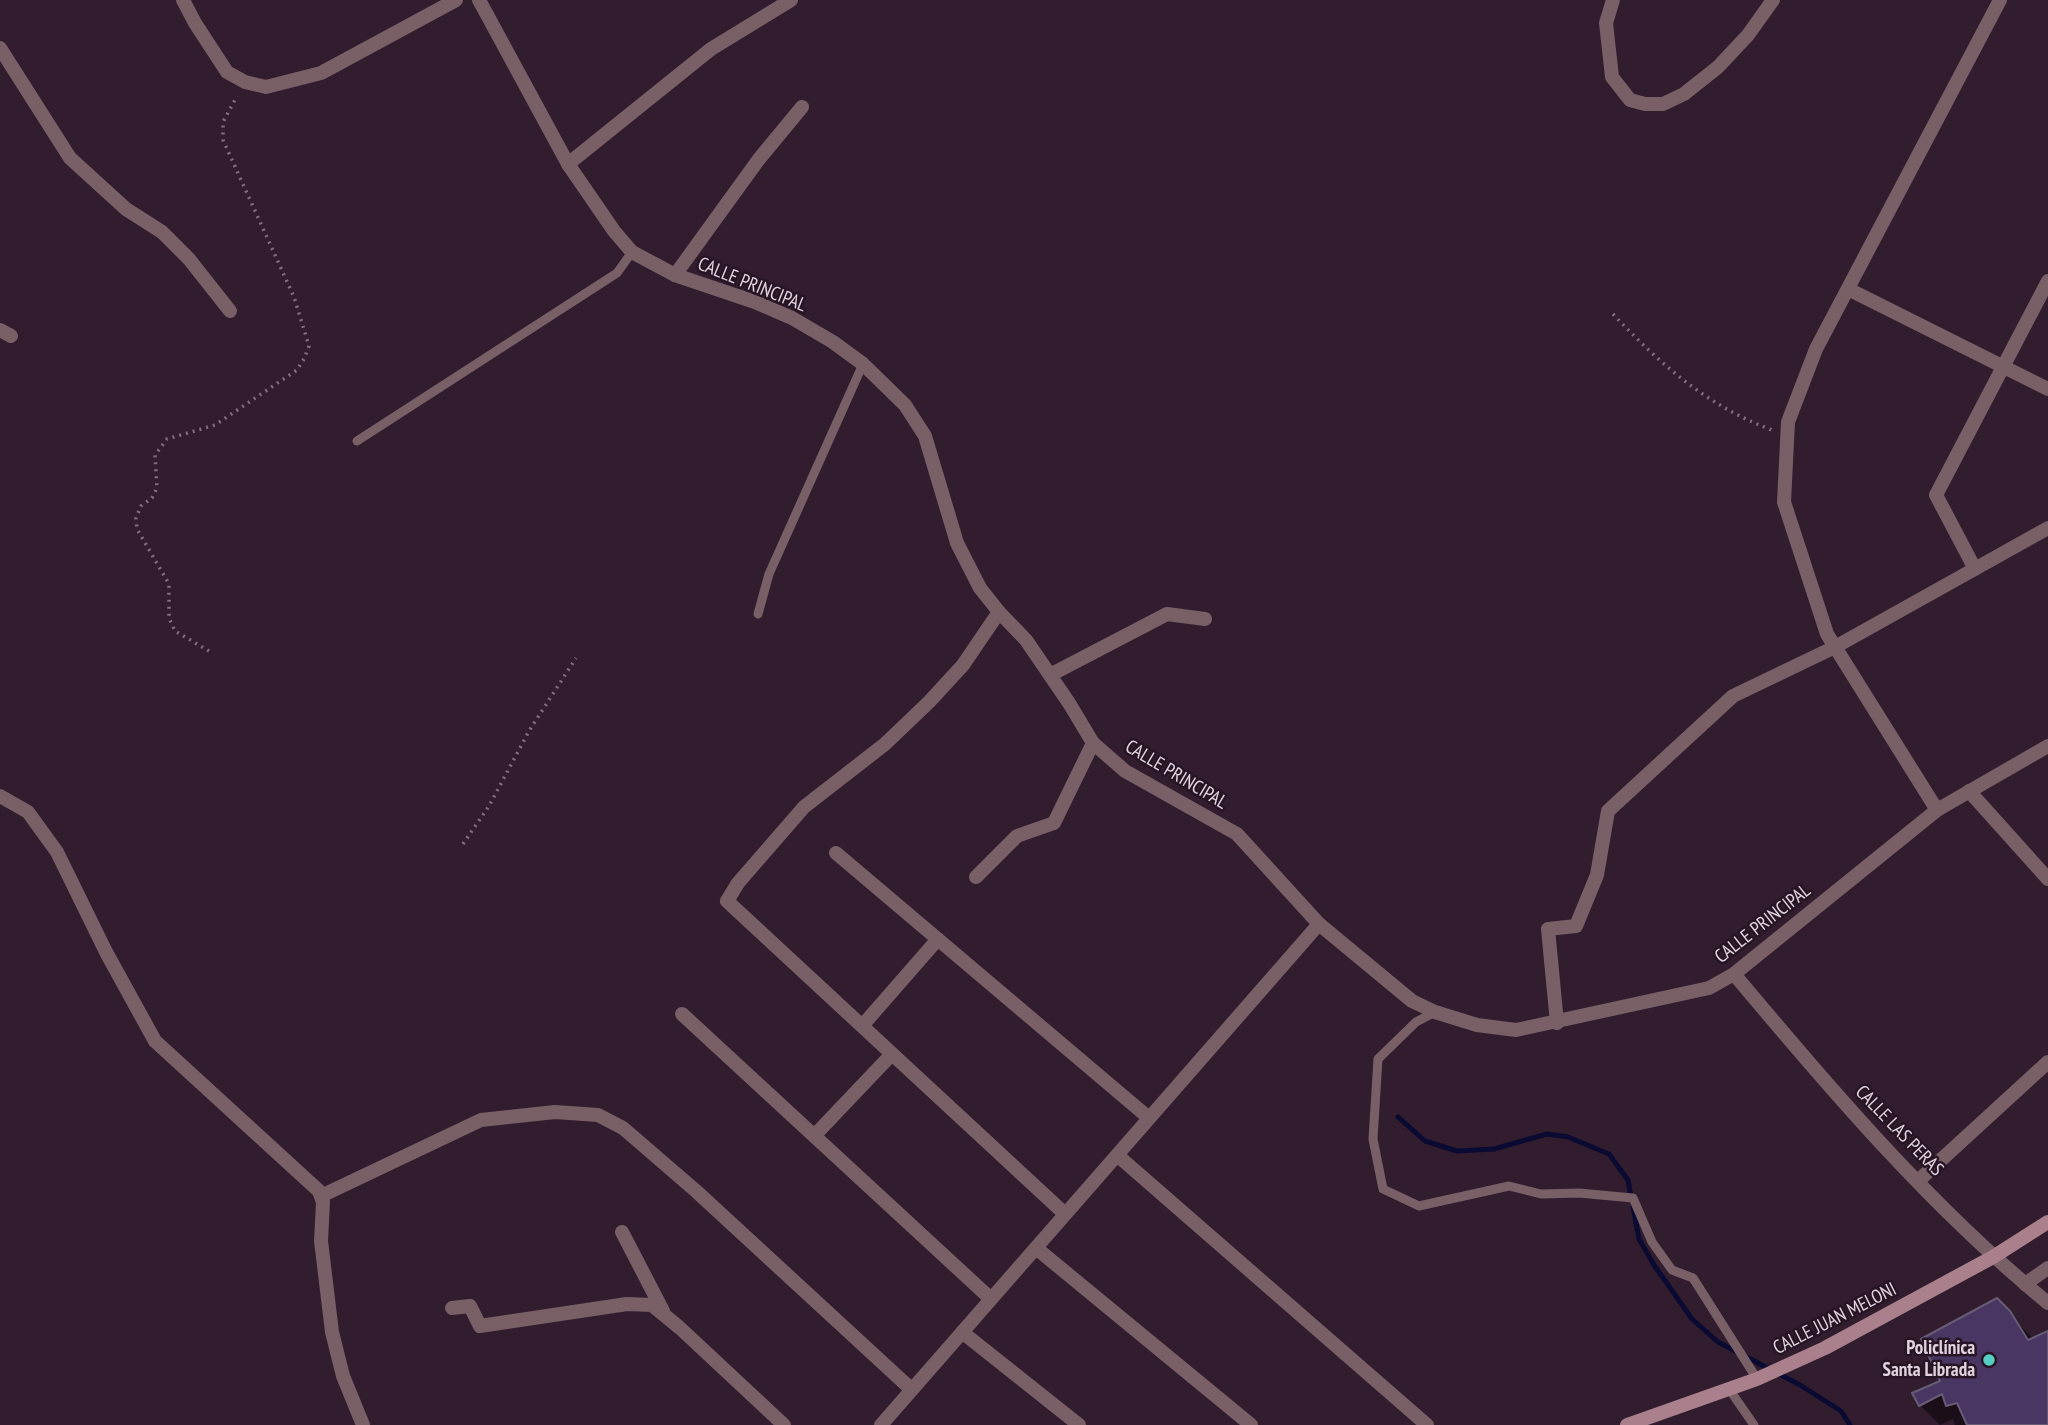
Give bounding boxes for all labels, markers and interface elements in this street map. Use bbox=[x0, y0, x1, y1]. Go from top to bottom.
street label: CALLE PRINCIPAL bbox=[694, 253, 810, 317]
street label: CALLE PRINCIPAL bbox=[1121, 736, 1231, 814]
street label: CALLE PRINCIPAL bbox=[1711, 880, 1815, 968]
street label: CALLE LAS PERAS bbox=[1850, 1081, 1948, 1181]
street label: CALLE JUAN MELONI bbox=[1770, 1278, 1900, 1360]
place label: Policlínica Santa Librada bbox=[1883, 1338, 1975, 1382]
marker: Policlínica Santa Librada bbox=[1981, 1352, 1997, 1368]

